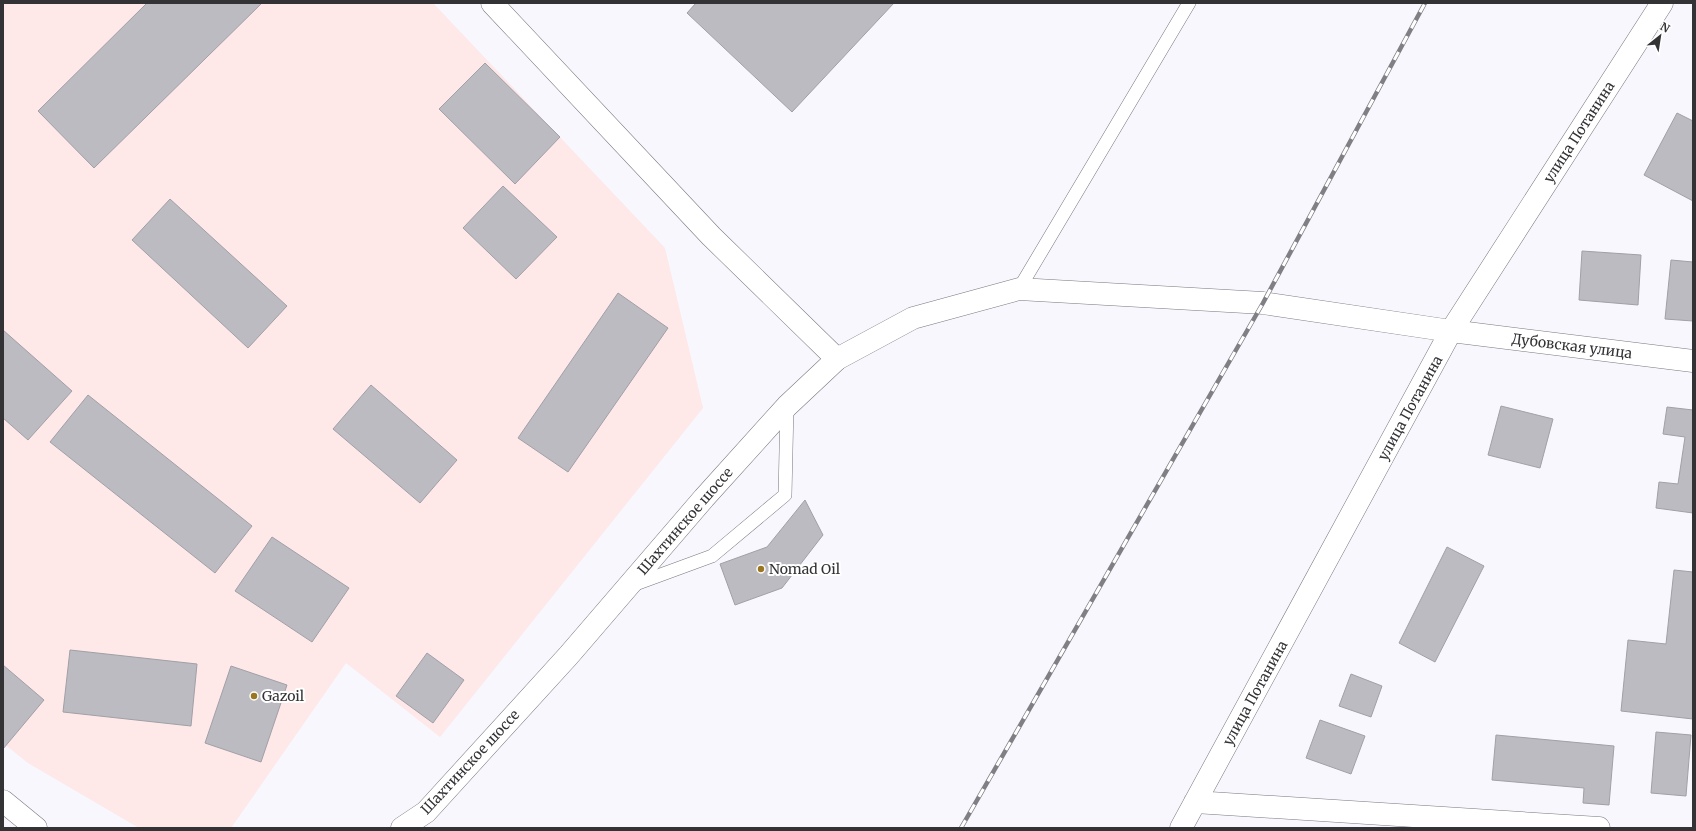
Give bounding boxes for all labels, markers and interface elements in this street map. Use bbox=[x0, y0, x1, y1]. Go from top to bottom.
north arrow bbox=[1640, 16, 1680, 56]
text: N bbox=[1658, 19, 1673, 36]
street label: улица Потанина bbox=[1539, 77, 1619, 186]
street label: Дубовская улица bbox=[1511, 330, 1634, 362]
street label: улица Потанина bbox=[1374, 352, 1447, 464]
street label: Шахтинское шоссе bbox=[633, 463, 737, 579]
place label: Nomad Oil bbox=[769, 560, 841, 578]
marker: Nomad Oil bbox=[756, 564, 766, 574]
street label: улица Потанина bbox=[1219, 637, 1292, 749]
place label: Gazoil bbox=[262, 687, 305, 705]
marker: Gazoil bbox=[249, 691, 259, 701]
street label: Шахтинское шоссе bbox=[417, 706, 523, 818]

